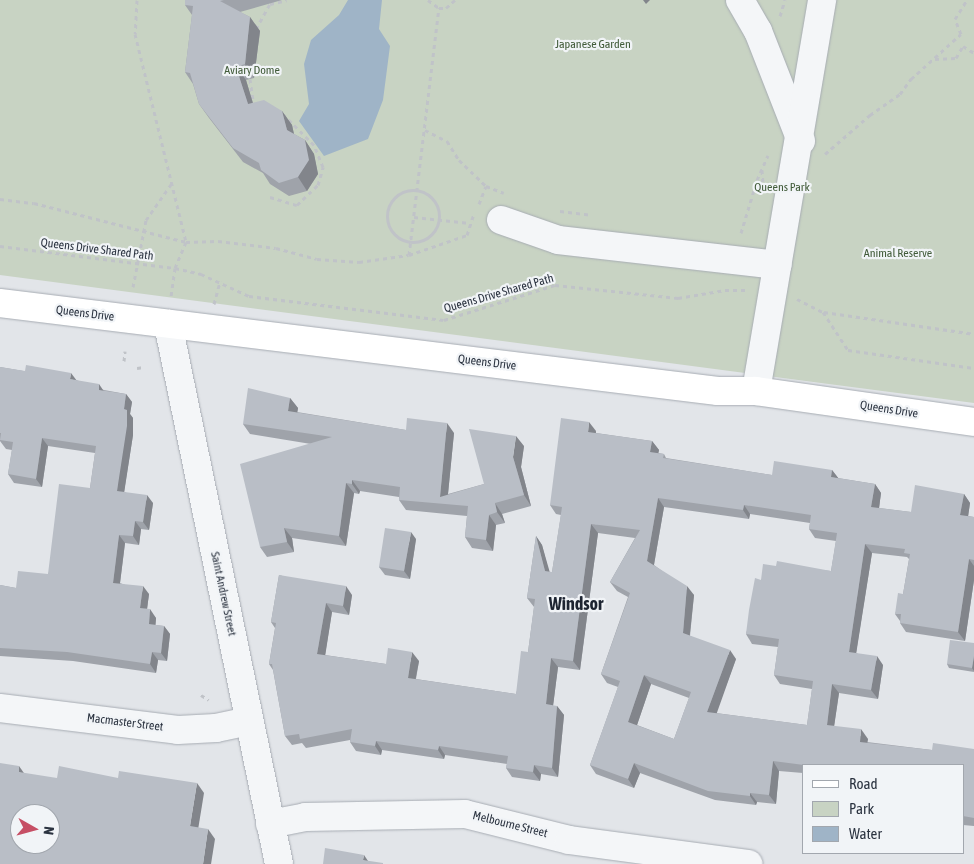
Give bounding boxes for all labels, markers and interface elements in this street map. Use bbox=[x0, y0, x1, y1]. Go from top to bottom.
park label: Japanese Garden bbox=[555, 38, 631, 52]
park label: Aviary Dome bbox=[224, 64, 280, 78]
park label: Queens Park bbox=[754, 181, 810, 195]
street label: Queens Drive Shared Path bbox=[40, 236, 154, 264]
park label: Animal Reserve bbox=[864, 247, 932, 261]
street label: Queens Drive Shared Path bbox=[442, 271, 556, 317]
street label: Queens Drive bbox=[55, 303, 115, 325]
street label: Queens Drive bbox=[457, 352, 517, 374]
street label: Queens Drive bbox=[859, 398, 919, 422]
street label: Saint Andrew Street bbox=[207, 551, 239, 637]
district label: Windsor bbox=[549, 593, 603, 615]
street label: Macmaster Street bbox=[86, 711, 164, 735]
legend bbox=[802, 764, 964, 854]
text: Road bbox=[849, 775, 878, 792]
text: Park bbox=[849, 800, 874, 817]
north arrow bbox=[10, 804, 60, 854]
street label: Melbourne Street bbox=[471, 809, 549, 841]
text: Water bbox=[849, 825, 882, 842]
text: N bbox=[40, 826, 57, 836]

